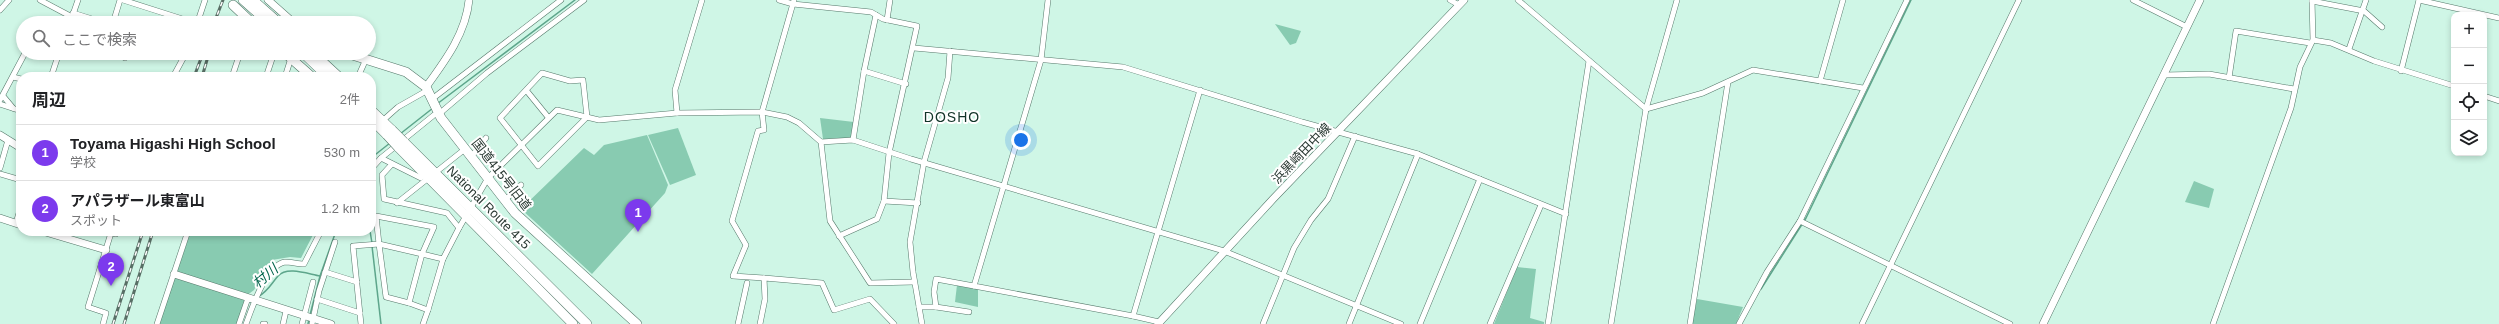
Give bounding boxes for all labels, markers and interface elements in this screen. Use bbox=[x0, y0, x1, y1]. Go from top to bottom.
map controls bbox=[2451, 12, 2487, 156]
button: + bbox=[2451, 12, 2487, 48]
search box bbox=[16, 16, 376, 60]
icon: search bbox=[30, 27, 52, 49]
text: ここで検索 bbox=[62, 31, 137, 48]
button: − bbox=[2451, 48, 2487, 84]
button: locate bbox=[2451, 84, 2487, 120]
text: 周辺 bbox=[32, 91, 66, 110]
text: 2件 bbox=[340, 92, 360, 107]
district label: DOSHO bbox=[924, 109, 980, 125]
street label: 浜黒崎田中線 bbox=[1269, 120, 1334, 187]
button: layers bbox=[2451, 120, 2487, 156]
your location bbox=[1011, 130, 1031, 150]
text: Toyama Higashi High School bbox=[70, 135, 276, 152]
street label: 国道415号旧道 bbox=[469, 136, 534, 213]
text: 1 bbox=[41, 145, 49, 160]
text: 530 m bbox=[324, 145, 360, 160]
text: 学校 bbox=[70, 155, 96, 170]
street label: National Route 415 bbox=[444, 163, 533, 252]
text: アパラザール東富山 bbox=[70, 192, 205, 209]
pin: 1 bbox=[625, 199, 651, 232]
text: 2 bbox=[41, 201, 49, 216]
text: 1.2 km bbox=[321, 201, 360, 216]
text: スポット bbox=[70, 213, 122, 228]
pin: 2 bbox=[98, 253, 124, 286]
water label: 村川 bbox=[249, 260, 282, 291]

